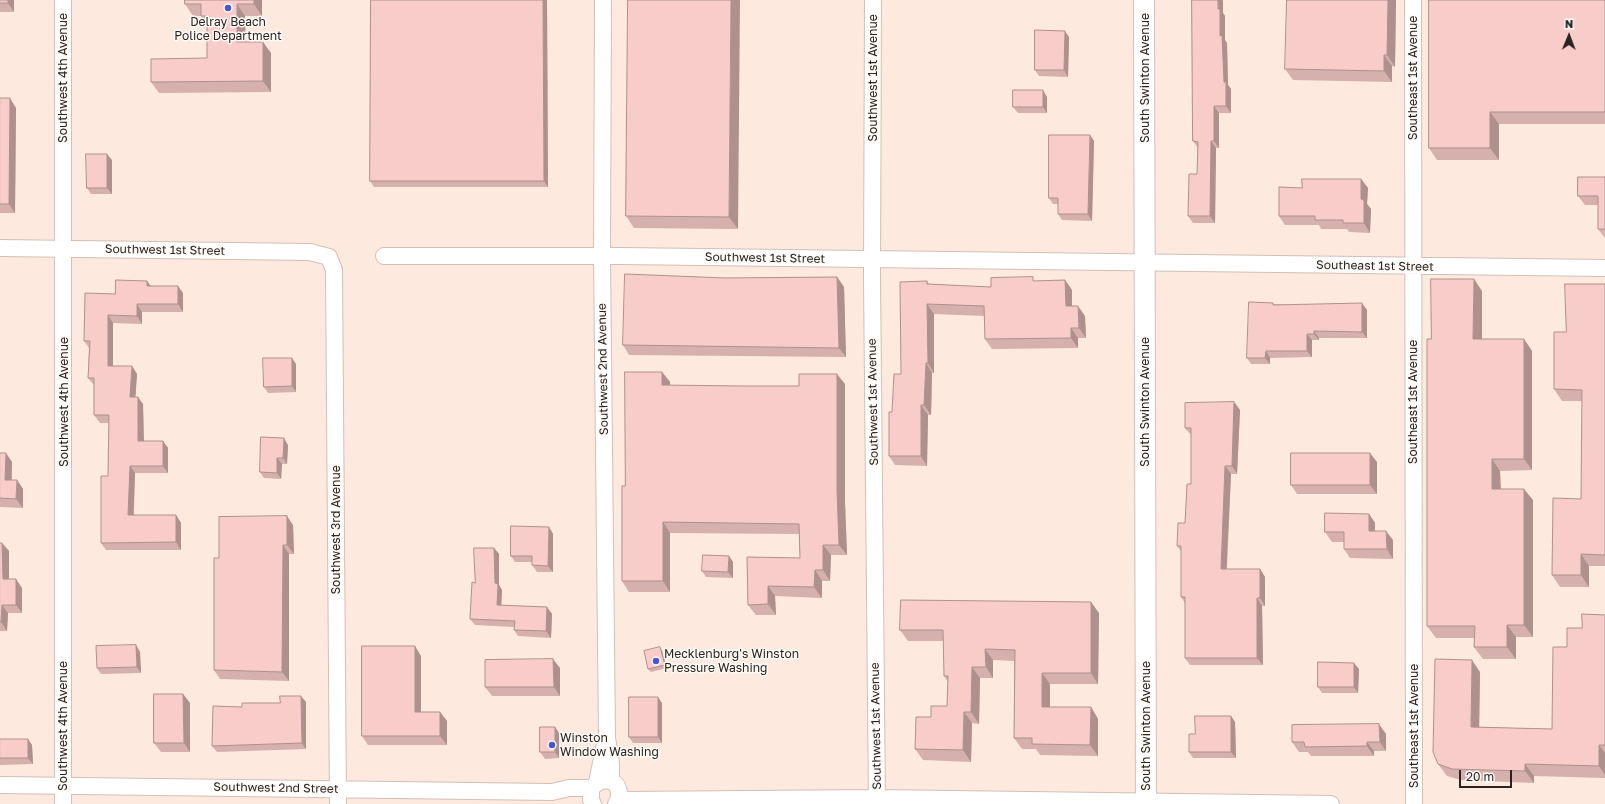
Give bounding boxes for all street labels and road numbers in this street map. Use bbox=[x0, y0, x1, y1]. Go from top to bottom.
street label: Southwest 4th Avenue bbox=[56, 13, 70, 143]
street label: South Swinton Avenue bbox=[1138, 13, 1152, 143]
street label: Southwest 1st Avenue bbox=[866, 14, 880, 142]
street label: Southeast 1st Avenue bbox=[1406, 16, 1420, 140]
street label: Southwest 1st Street bbox=[105, 242, 225, 258]
street label: Southwest 1st Street bbox=[705, 250, 825, 266]
street label: Southeast 1st Street bbox=[1316, 258, 1434, 274]
street label: Southwest 2nd Avenue bbox=[595, 303, 611, 435]
street label: Southwest 4th Avenue bbox=[57, 337, 71, 467]
street label: South Swinton Avenue bbox=[1138, 337, 1152, 467]
street label: Southwest 1st Avenue bbox=[865, 338, 881, 466]
street label: Southeast 1st Avenue bbox=[1406, 340, 1420, 464]
street label: Southwest 3rd Avenue bbox=[329, 465, 343, 595]
street label: Southwest 4th Avenue bbox=[56, 661, 70, 791]
street label: South Swinton Avenue bbox=[1139, 661, 1153, 791]
street label: Southwest 1st Avenue bbox=[868, 662, 884, 790]
street label: Southeast 1st Avenue bbox=[1407, 664, 1421, 788]
street label: Southwest 2nd Street bbox=[213, 780, 339, 796]

